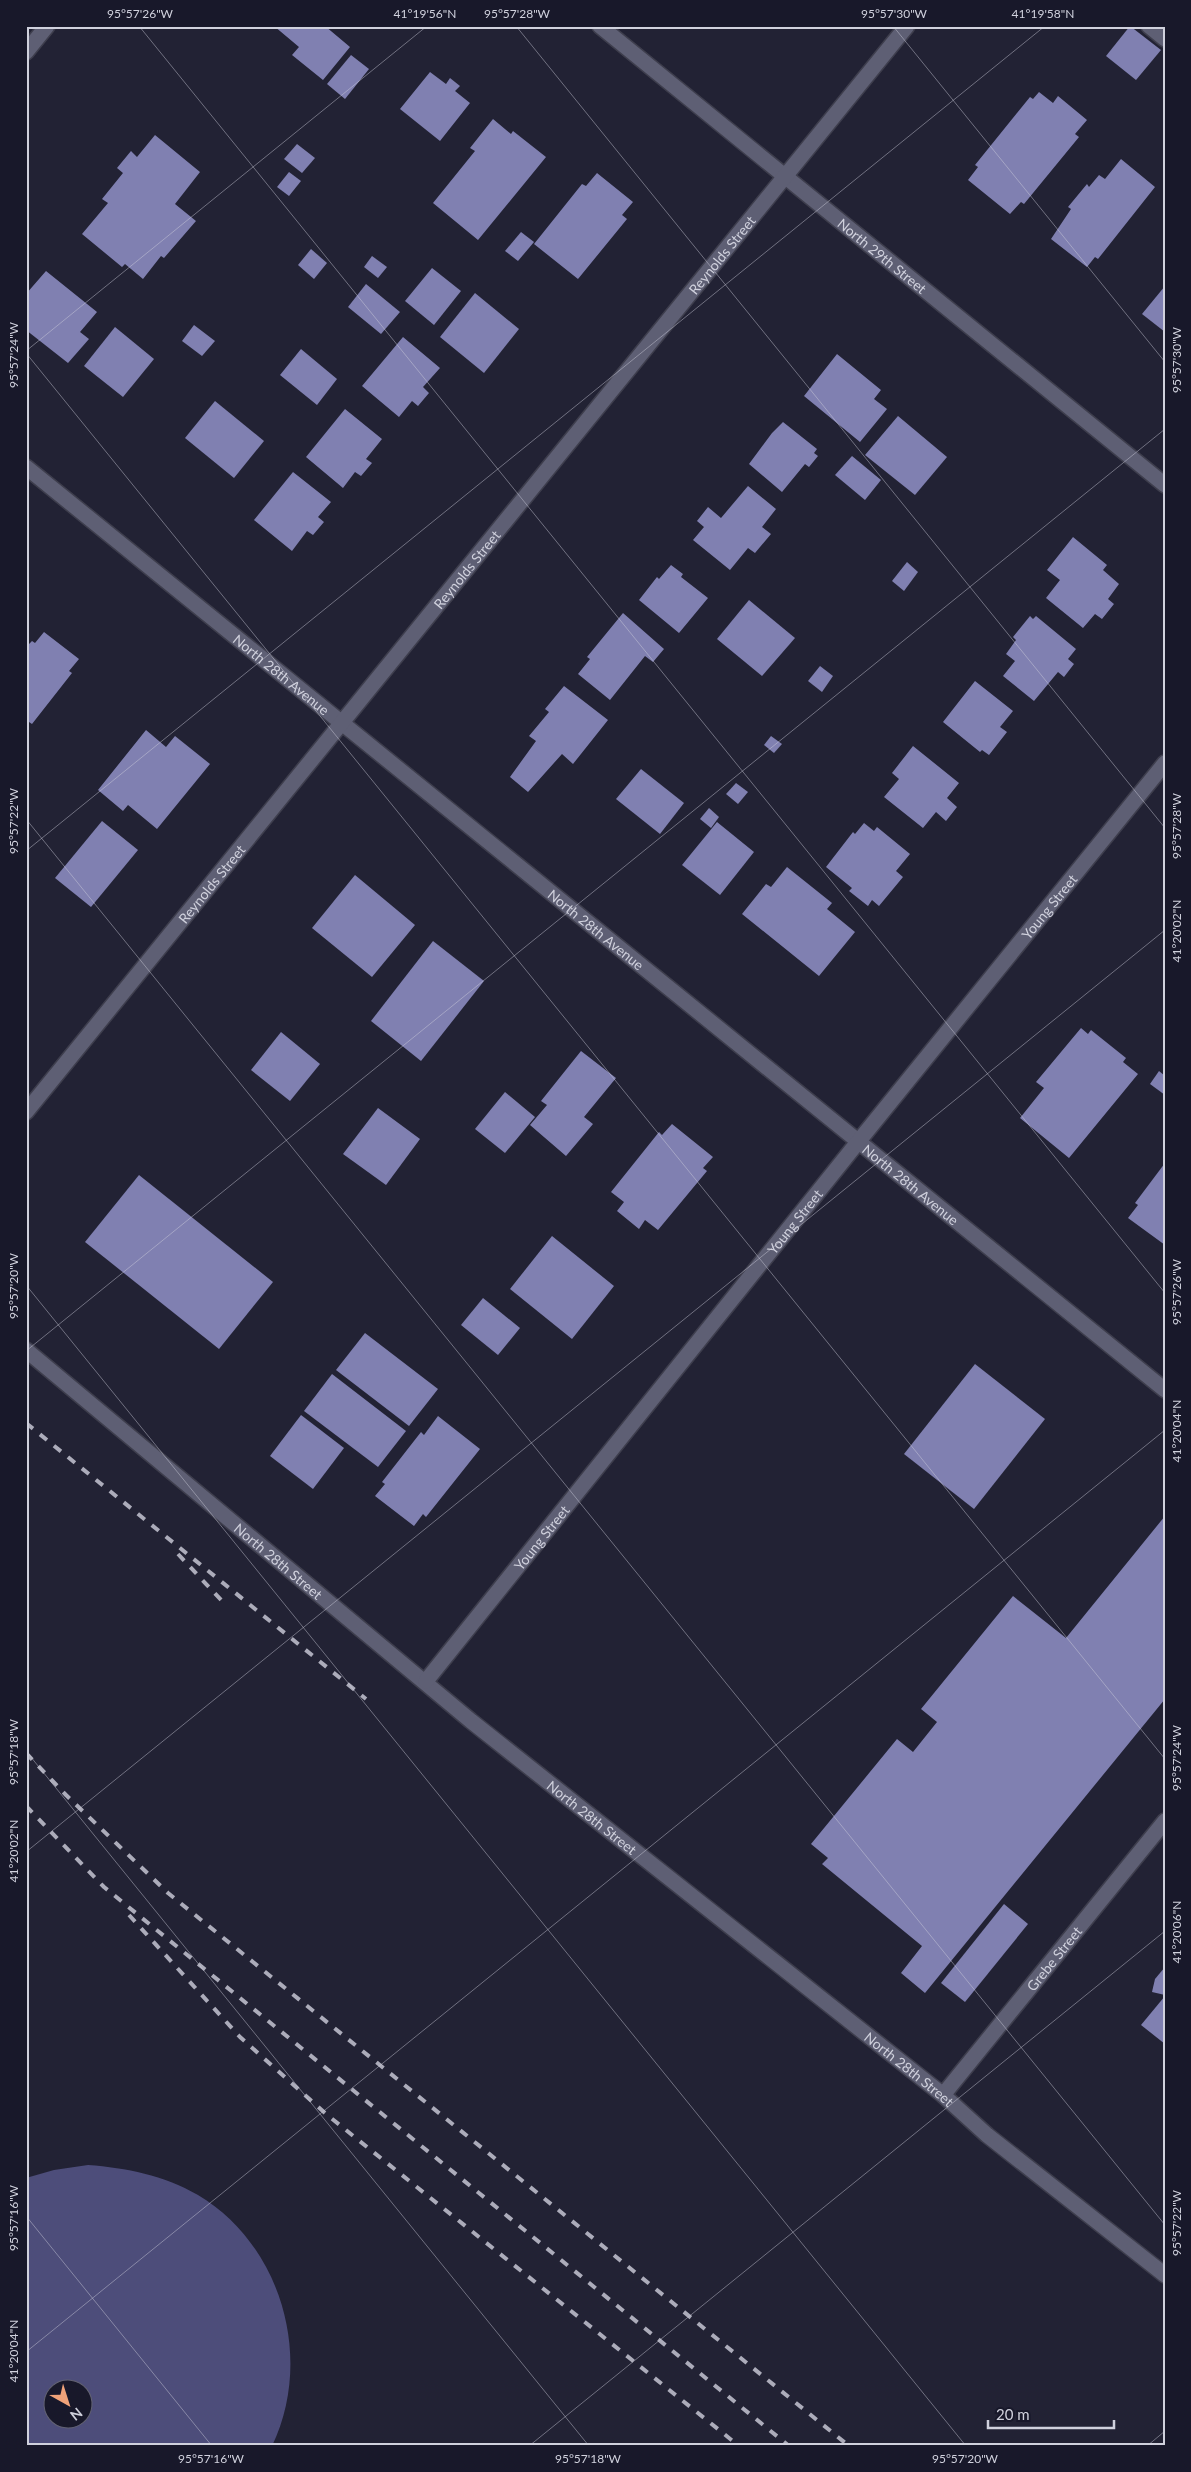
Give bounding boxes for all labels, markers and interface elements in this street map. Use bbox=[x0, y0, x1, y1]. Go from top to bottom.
text: 95°57'26"W bbox=[107, 6, 174, 21]
text: 41°19'56"N bbox=[394, 6, 456, 21]
text: 95°57'28"W bbox=[484, 6, 551, 21]
text: 95°57'30"W bbox=[861, 6, 928, 21]
text: 41°19'58"N bbox=[1012, 6, 1074, 21]
street label: Reynolds Street bbox=[685, 212, 758, 297]
street label: North 29th Street bbox=[835, 214, 930, 297]
text: 95°57'24"W bbox=[6, 321, 21, 388]
text: 95°57'30"W bbox=[1169, 326, 1184, 393]
street label: Reynolds Street bbox=[429, 526, 503, 612]
street label: North 28th Avenue bbox=[230, 630, 333, 718]
text: 95°57'22"W bbox=[6, 787, 21, 854]
text: 95°57'28"W bbox=[1169, 792, 1184, 859]
street label: Reynolds Street bbox=[174, 841, 248, 926]
street label: Young Street bbox=[1018, 870, 1080, 942]
street label: North 28th Avenue bbox=[545, 885, 648, 973]
text: 41°20'02"N bbox=[1169, 900, 1184, 962]
street label: North 28th Avenue bbox=[859, 1140, 962, 1228]
street label: Young Street bbox=[763, 1185, 826, 1257]
text: 95°57'20"W bbox=[6, 1252, 21, 1319]
text: 95°57'26"W bbox=[1169, 1258, 1184, 1325]
text: 41°20'04"N bbox=[1169, 1400, 1184, 1462]
street label: Young Street bbox=[510, 1501, 572, 1573]
street label: North 28th Street bbox=[231, 1519, 326, 1602]
text: 95°57'18"W bbox=[6, 1718, 21, 1785]
text: 95°57'24"W bbox=[1169, 1724, 1184, 1791]
street label: North 28th Street bbox=[544, 1776, 640, 1858]
text: 41°20'02"N bbox=[6, 1820, 21, 1882]
text: 41°20'06"N bbox=[1169, 1901, 1184, 1963]
street label: Grebe Street bbox=[1023, 1923, 1085, 1994]
street label: North 28th Street bbox=[861, 2028, 958, 2110]
text: 95°57'16"W bbox=[6, 2184, 21, 2251]
text: 95°57'22"W bbox=[1169, 2189, 1184, 2256]
text: 41°20'04"N bbox=[6, 2320, 21, 2382]
north arrow bbox=[42, 2380, 92, 2430]
scale bar bbox=[988, 2397, 1115, 2429]
text: N bbox=[67, 2404, 86, 2424]
text: 20 m bbox=[996, 2405, 1030, 2423]
text: 95°57'16"W bbox=[178, 2451, 245, 2466]
text: 95°57'18"W bbox=[555, 2451, 622, 2466]
text: 95°57'20"W bbox=[932, 2451, 999, 2466]

